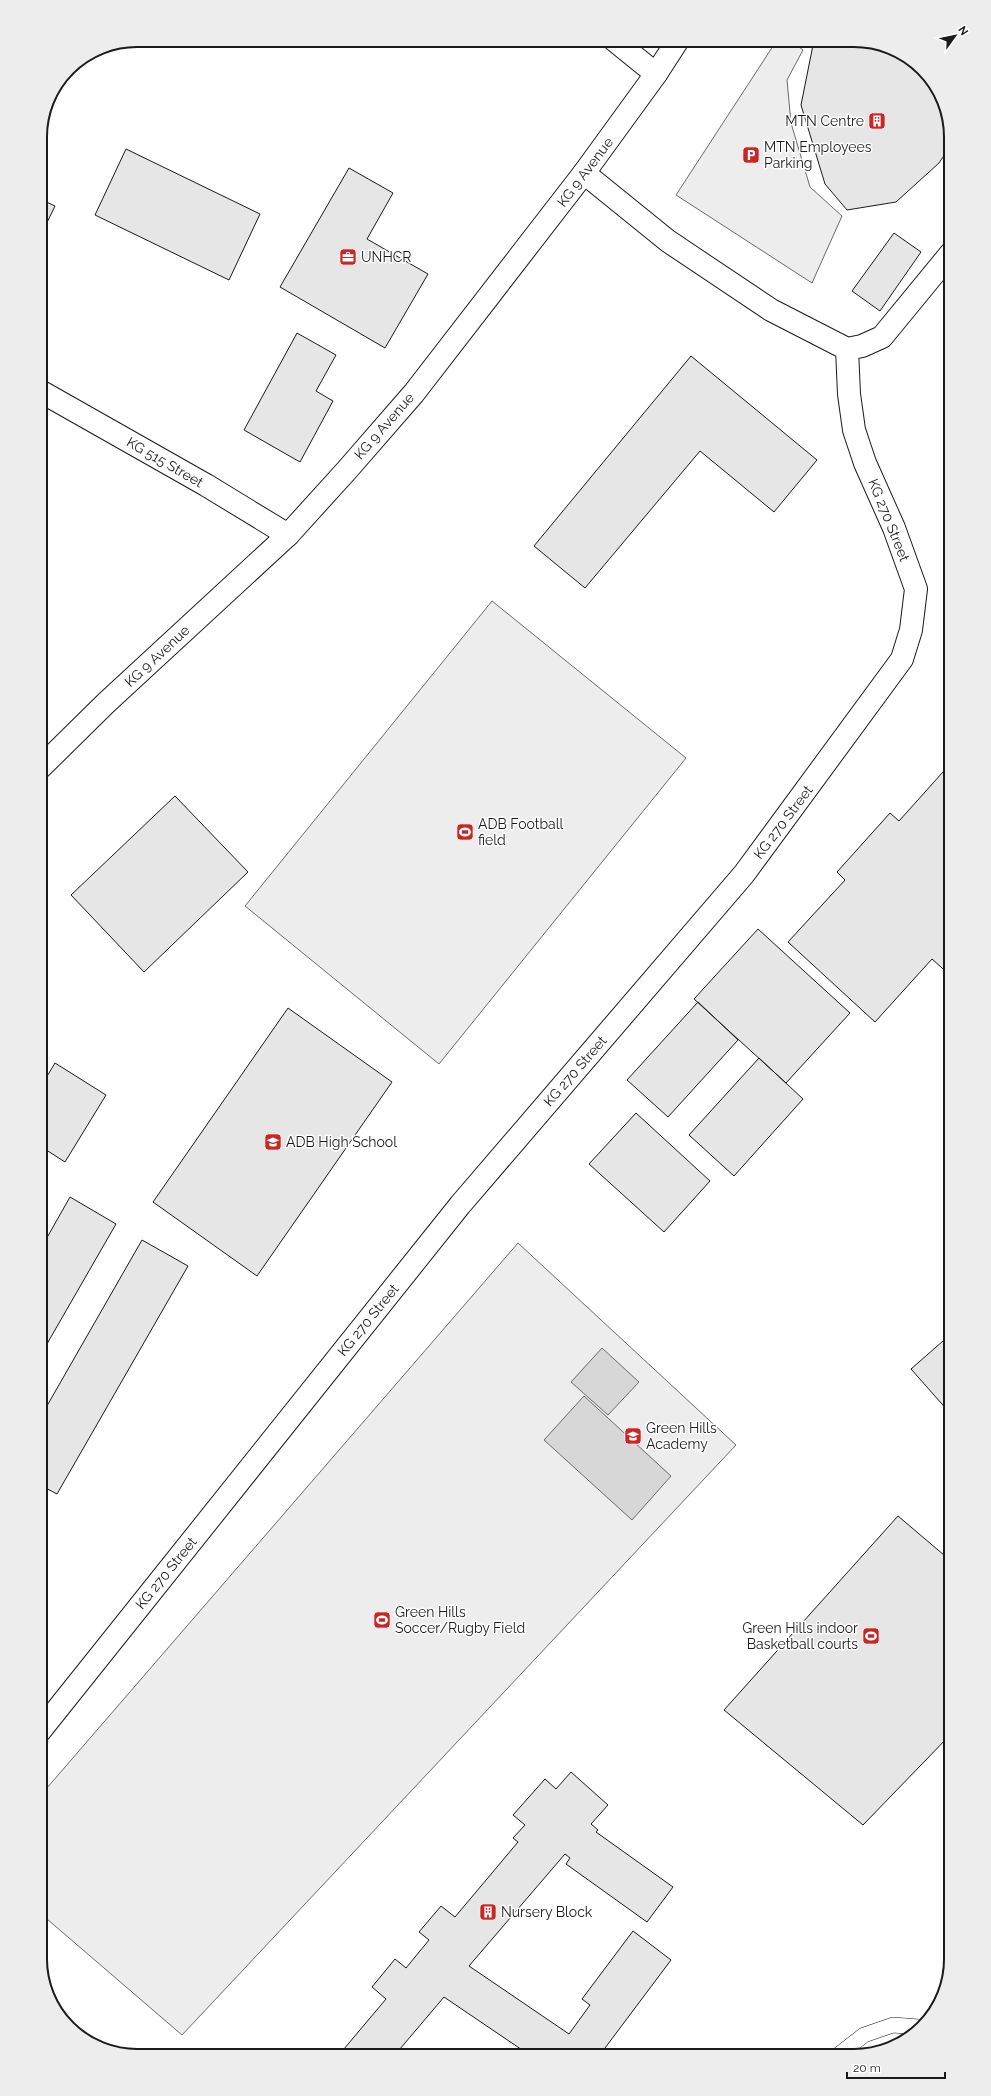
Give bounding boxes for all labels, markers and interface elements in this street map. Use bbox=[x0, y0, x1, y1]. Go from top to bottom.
north arrow bbox=[935, 16, 975, 56]
text: N bbox=[955, 24, 971, 38]
building icon: MTN Centre bbox=[867, 111, 887, 131]
place label: MTN Centre bbox=[785, 113, 864, 129]
street label: KG 9 Avenue bbox=[554, 134, 616, 210]
place label: MTN Employees Parking bbox=[764, 139, 872, 171]
parking icon: MTN Employees Parking bbox=[741, 145, 761, 165]
office icon: UNHCR bbox=[338, 247, 358, 267]
place label: UNHCR bbox=[361, 249, 411, 265]
street label: KG 9 Avenue bbox=[351, 390, 417, 462]
street label: KG 515 Street bbox=[124, 434, 206, 491]
street label: KG 270 Street bbox=[865, 476, 913, 564]
street label: KG 9 Avenue bbox=[121, 622, 193, 690]
street label: KG 270 Street bbox=[750, 782, 816, 862]
place label: ADB Football field bbox=[478, 816, 563, 848]
sports icon: ADB Football field bbox=[455, 822, 475, 842]
street label: KG 270 Street bbox=[540, 1032, 610, 1109]
school or university icon: ADB High School bbox=[263, 1132, 283, 1152]
place label: ADB High School bbox=[286, 1134, 397, 1150]
street label: KG 270 Street bbox=[334, 1281, 402, 1359]
place label: Green Hills Academy bbox=[646, 1420, 717, 1452]
school or university icon: Green Hills Academy bbox=[623, 1426, 643, 1446]
street label: KG 270 Street bbox=[132, 1534, 200, 1612]
place label: Green Hills Soccer/Rugby Field bbox=[395, 1604, 525, 1636]
sports icon: Green Hills Soccer/Rugby Field bbox=[372, 1610, 392, 1630]
place label: Green Hills indoor Basketball courts bbox=[742, 1620, 858, 1652]
sports icon: Green Hills indoor Basketball courts bbox=[861, 1626, 881, 1646]
building icon: Nursery Block bbox=[478, 1902, 498, 1922]
place label: Nursery Block bbox=[501, 1904, 593, 1920]
scale bar bbox=[847, 2054, 945, 2080]
text: 20 m bbox=[853, 2061, 881, 2075]

